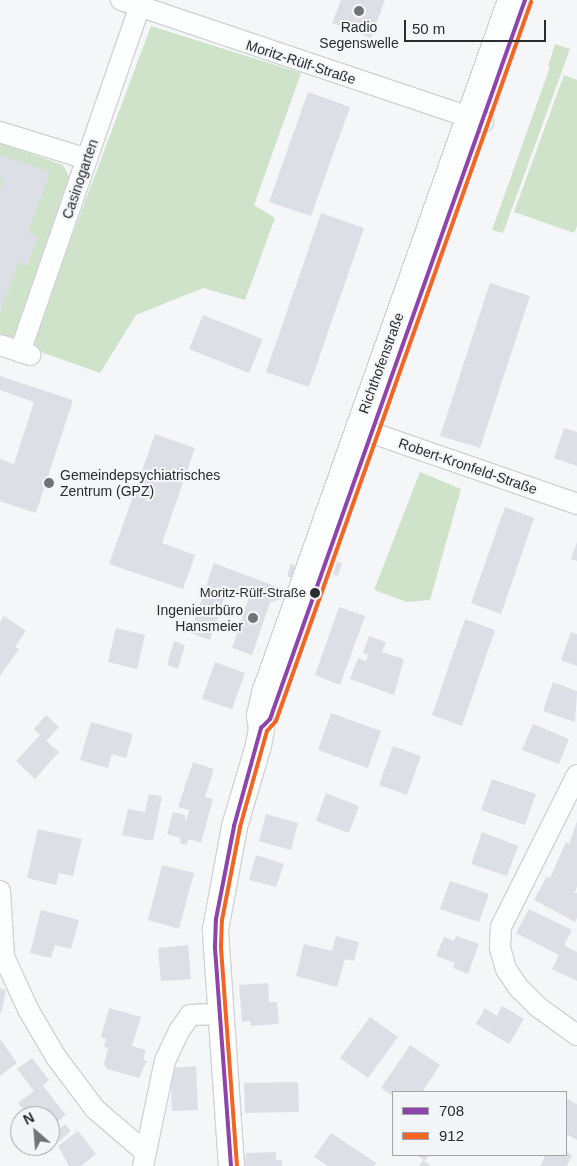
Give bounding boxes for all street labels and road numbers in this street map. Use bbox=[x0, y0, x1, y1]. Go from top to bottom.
street label: Moritz-Rülf-Straße bbox=[244, 36, 358, 88]
street label: Casinogarten bbox=[59, 137, 101, 221]
street label: Richthofenstraße bbox=[355, 310, 407, 416]
street label: Robert-Kronfeld-Straße bbox=[396, 434, 540, 498]

